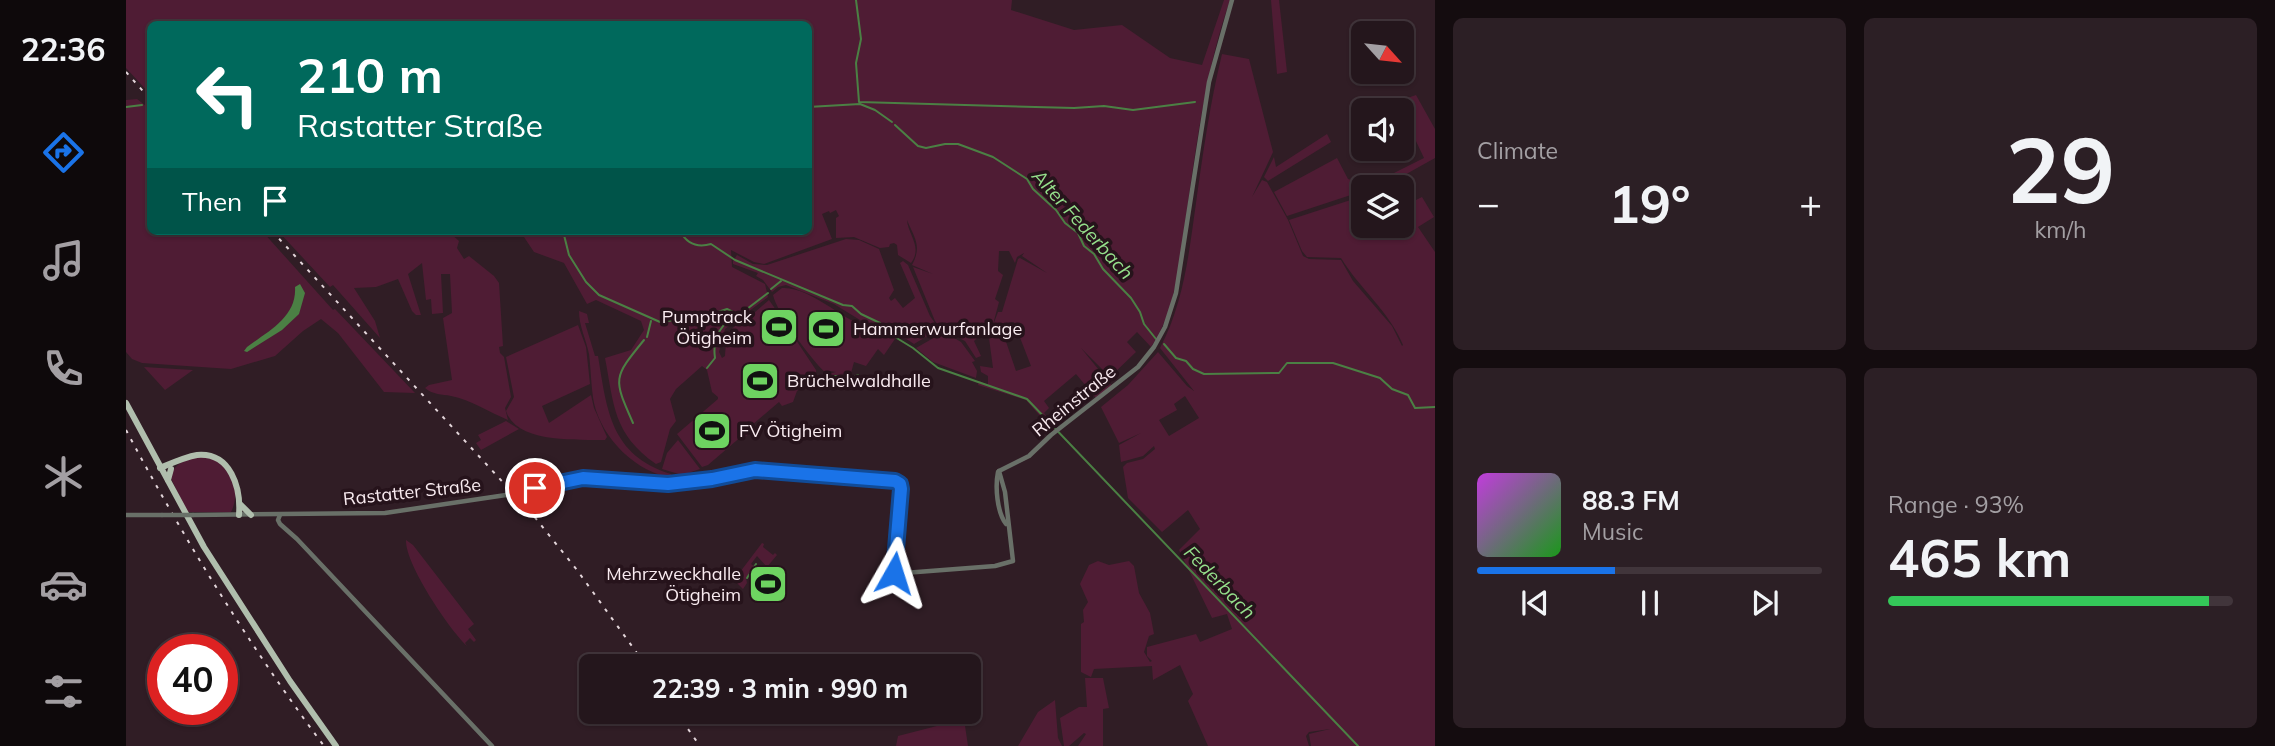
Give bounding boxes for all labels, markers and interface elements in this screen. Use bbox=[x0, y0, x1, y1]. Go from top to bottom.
north arrow bbox=[1351, 21, 1414, 84]
map controls bbox=[1351, 21, 1414, 238]
text: 22:36 bbox=[21, 29, 105, 69]
text: 210 m bbox=[297, 44, 443, 105]
icon: left bbox=[182, 49, 273, 140]
button: sound bbox=[1351, 98, 1414, 161]
text: Rastatter Straße bbox=[297, 105, 543, 145]
text: 29 bbox=[2006, 112, 2115, 226]
icon: directions bbox=[39, 128, 88, 177]
text: Climate bbox=[1477, 136, 1558, 165]
water label: Alter Federbach bbox=[1027, 163, 1139, 284]
text: 19° bbox=[1608, 171, 1691, 236]
button: layers bbox=[1351, 175, 1414, 238]
text: − bbox=[1477, 179, 1500, 227]
text: + bbox=[1799, 179, 1822, 227]
icon: arrive bbox=[256, 182, 294, 220]
text: Then bbox=[182, 185, 242, 218]
text: km/h bbox=[2034, 215, 2087, 244]
icon: music bbox=[39, 236, 88, 285]
place label: Pumptrack Ötigheim bbox=[662, 305, 753, 349]
sports icon: Pumptrack Ötigheim bbox=[758, 306, 800, 348]
sports icon: Hammerwurfanlage bbox=[805, 308, 847, 350]
place label: Hammerwurfanlage bbox=[853, 317, 1022, 340]
icon: phone bbox=[39, 344, 88, 393]
sports icon: Brüchelwaldhalle bbox=[739, 360, 781, 402]
street label: Rheinstraße bbox=[1027, 360, 1120, 441]
place label: Brüchelwaldhalle bbox=[787, 369, 931, 392]
sports icon: FV Ötigheim bbox=[691, 410, 733, 452]
place label: FV Ötigheim bbox=[739, 419, 842, 442]
icon: climate bbox=[39, 452, 88, 501]
pin bbox=[505, 458, 565, 518]
icon: arrive bbox=[516, 469, 554, 507]
street label: Rastatter Straße bbox=[342, 473, 482, 510]
text: 88.3 FM bbox=[1582, 484, 1680, 517]
text: Range · 93% bbox=[1888, 490, 2024, 519]
text: Music bbox=[1582, 517, 1643, 546]
text: 465 km bbox=[1888, 525, 2071, 590]
position arrow bbox=[857, 536, 931, 610]
water label: Federbach bbox=[1179, 540, 1261, 624]
icon: car bbox=[39, 560, 88, 609]
place label: Mehrzweckhalle Ötigheim bbox=[606, 562, 741, 606]
sports icon: Mehrzweckhalle Ötigheim bbox=[747, 563, 789, 605]
icon: previous bbox=[1516, 584, 1554, 622]
icon: pause bbox=[1631, 584, 1669, 622]
icon: next bbox=[1746, 584, 1784, 622]
speed limit sign: 40 bbox=[147, 634, 238, 725]
icon: filters bbox=[39, 667, 88, 716]
text: 22:39 · 3 min · 990 m bbox=[652, 672, 908, 705]

